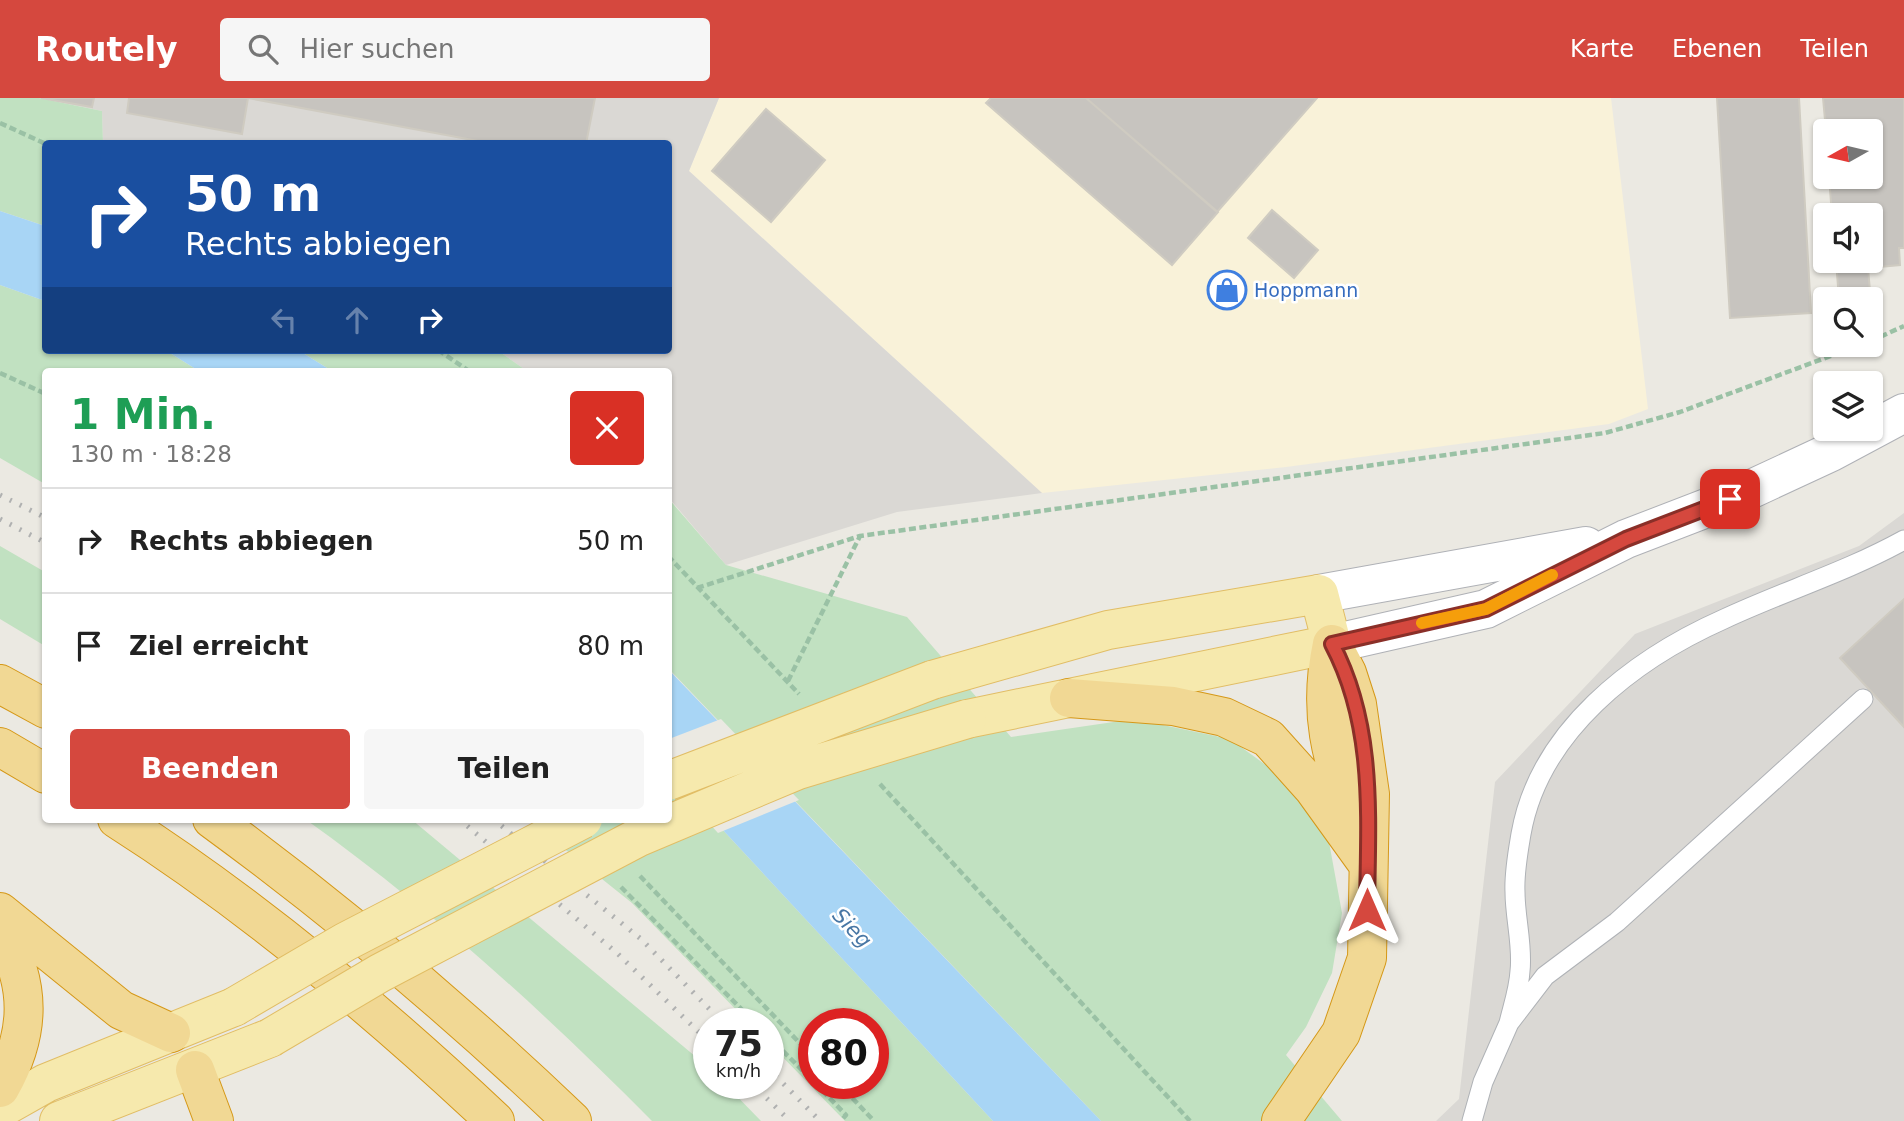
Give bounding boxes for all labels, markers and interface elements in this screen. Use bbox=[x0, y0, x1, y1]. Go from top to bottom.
search box bbox=[220, 18, 710, 81]
text: Routely bbox=[35, 30, 178, 69]
icon: search bbox=[244, 30, 282, 68]
text: Hier suchen bbox=[300, 34, 455, 64]
text: Karte bbox=[1570, 35, 1634, 63]
text: Ebenen bbox=[1672, 35, 1762, 63]
text: Teilen bbox=[1800, 35, 1869, 63]
north arrow bbox=[1813, 119, 1883, 189]
map controls bbox=[1813, 119, 1883, 441]
text: 50 m bbox=[185, 166, 321, 223]
icon: right bbox=[70, 168, 161, 259]
button: sound bbox=[1813, 203, 1883, 273]
text: Rechts abbiegen bbox=[185, 225, 452, 263]
shop icon: Hoppmann bbox=[1206, 269, 1248, 311]
place label: Hoppmann bbox=[1254, 279, 1358, 301]
button: search bbox=[1813, 287, 1883, 357]
icon: left bbox=[265, 301, 303, 339]
icon: ahead bbox=[338, 301, 376, 339]
icon: right bbox=[411, 301, 449, 339]
button: layers bbox=[1813, 371, 1883, 441]
text: 1 Min. bbox=[70, 390, 216, 439]
button: close bbox=[570, 391, 644, 465]
text: 130 m · 18:28 bbox=[70, 441, 232, 467]
pin bbox=[1700, 469, 1760, 529]
icon: arrive bbox=[1711, 480, 1749, 518]
icon: right bbox=[70, 522, 108, 560]
text: Rechts abbiegen bbox=[129, 526, 374, 556]
text: 50 m bbox=[577, 526, 644, 556]
icon: arrive bbox=[70, 627, 108, 665]
text: Ziel erreicht bbox=[129, 631, 309, 661]
text: 80 m bbox=[577, 631, 644, 661]
button: Beenden bbox=[70, 729, 350, 809]
button: Teilen bbox=[364, 729, 644, 809]
position arrow bbox=[1330, 873, 1404, 947]
water label: Sieg bbox=[828, 903, 876, 953]
speed limit sign: 80 bbox=[798, 1008, 889, 1099]
text: 75 bbox=[714, 1024, 763, 1064]
text: km/h bbox=[716, 1060, 761, 1081]

